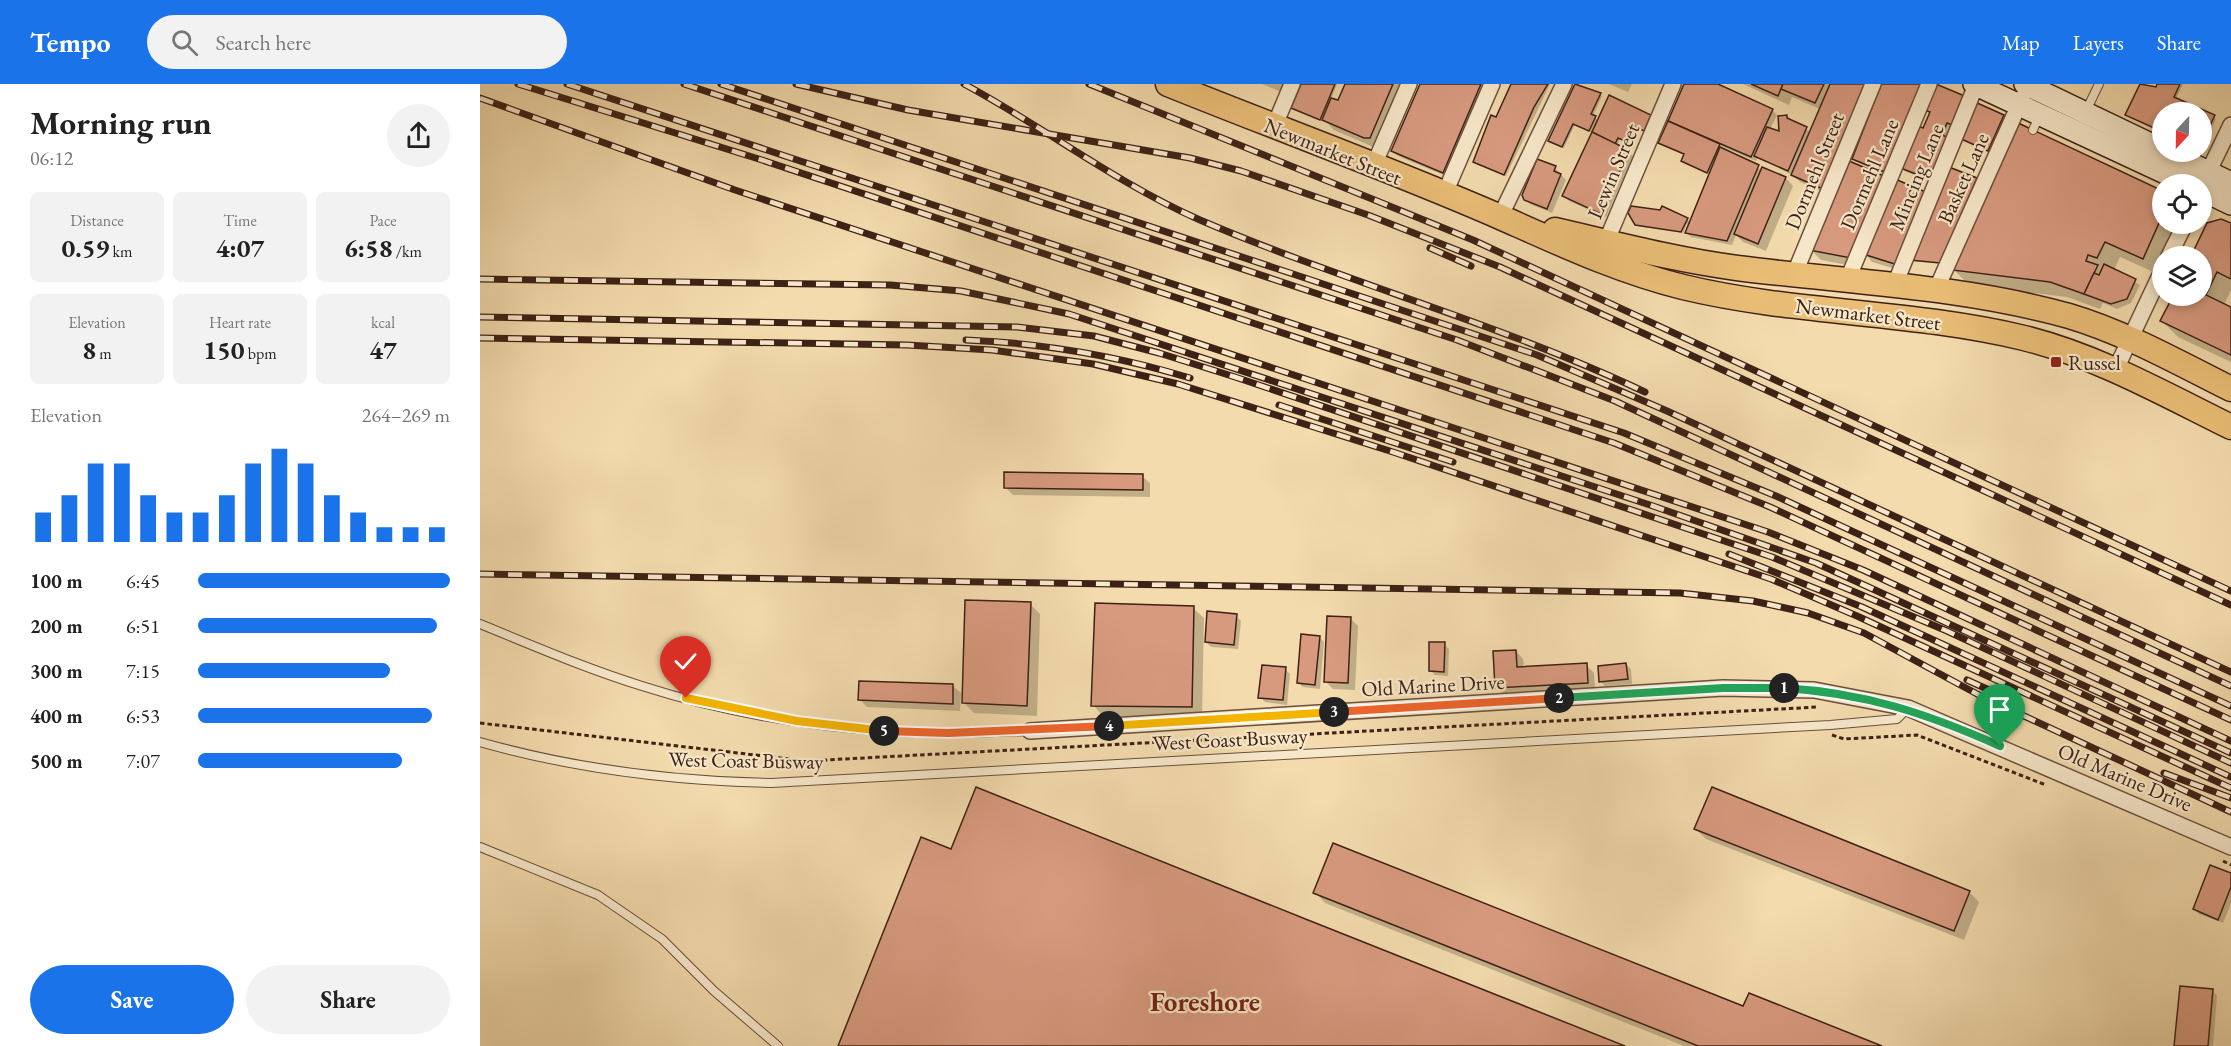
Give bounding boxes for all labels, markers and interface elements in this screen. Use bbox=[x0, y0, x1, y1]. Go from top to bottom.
search box bbox=[147, 15, 567, 69]
text: Tempo bbox=[30, 24, 111, 60]
icon: search bbox=[168, 26, 201, 59]
text: Search here bbox=[216, 28, 311, 57]
text: Map bbox=[2002, 29, 2040, 56]
text: Layers bbox=[2073, 29, 2124, 56]
text: Share bbox=[2157, 29, 2201, 56]
text: Morning run bbox=[30, 101, 212, 144]
north arrow bbox=[2152, 102, 2212, 162]
map controls bbox=[2152, 102, 2212, 306]
button: share bbox=[387, 104, 450, 167]
street label: Dormehl Street bbox=[1778, 108, 1850, 234]
street label: Newmarket Street bbox=[1260, 111, 1406, 191]
street label: Dormehl Lane bbox=[1834, 115, 1904, 233]
street label: Lewin Street bbox=[1581, 119, 1645, 223]
street label: Mincing Lane bbox=[1882, 119, 1950, 235]
street label: Basket Lane bbox=[1931, 129, 1995, 227]
text: 06:12 bbox=[30, 145, 73, 171]
button: locate bbox=[2152, 174, 2212, 234]
text: Distance bbox=[70, 210, 124, 231]
text: Time bbox=[223, 210, 257, 231]
text: Pace bbox=[370, 210, 396, 231]
text: 0.59 bbox=[62, 231, 109, 265]
text: 4:07 bbox=[216, 231, 264, 265]
text: 6:58 bbox=[344, 231, 393, 265]
text: km bbox=[109, 241, 132, 262]
text: /km bbox=[393, 241, 422, 262]
button: layers bbox=[2152, 246, 2212, 306]
street label: Newmarket Street bbox=[1794, 292, 1942, 336]
text: Elevation bbox=[68, 312, 126, 333]
text: Heart rate bbox=[209, 312, 271, 333]
text: kcal bbox=[371, 312, 395, 333]
text: 8 bbox=[82, 333, 96, 367]
text: 150 bbox=[203, 333, 245, 367]
text: 47 bbox=[369, 333, 397, 367]
text: m bbox=[96, 343, 112, 364]
text: bpm bbox=[245, 343, 277, 364]
place label: Russel bbox=[2068, 349, 2121, 376]
marker: Russel bbox=[2049, 355, 2063, 369]
text: Elevation bbox=[30, 402, 102, 428]
text: 264–269 m bbox=[362, 402, 450, 428]
text: 100 m bbox=[30, 568, 83, 594]
text: 6:45 bbox=[126, 568, 160, 594]
text: 200 m bbox=[30, 613, 83, 639]
text: 6:51 bbox=[126, 613, 160, 639]
pin bbox=[660, 636, 711, 698]
icon: check bbox=[669, 645, 702, 678]
text: 300 m bbox=[30, 658, 83, 684]
text: 7:15 bbox=[126, 658, 160, 684]
street label: Old Marine Drive bbox=[1361, 668, 1505, 702]
pin: 1 bbox=[1769, 673, 1799, 703]
text: 1 bbox=[1780, 677, 1788, 698]
pin: 2 bbox=[1544, 683, 1574, 713]
pin bbox=[1974, 684, 2025, 746]
text: 2 bbox=[1555, 687, 1563, 708]
icon: arrive bbox=[1983, 693, 2016, 726]
pin: 3 bbox=[1319, 697, 1349, 727]
text: 3 bbox=[1330, 701, 1338, 722]
text: 400 m bbox=[30, 703, 83, 729]
text: 6:53 bbox=[126, 703, 160, 729]
pin: 4 bbox=[1094, 711, 1124, 741]
text: 4 bbox=[1105, 715, 1113, 736]
pin: 5 bbox=[869, 716, 899, 746]
text: 5 bbox=[880, 720, 888, 741]
street label: West Coast Busway bbox=[1152, 721, 1309, 757]
street label: Old Marine Drive bbox=[2054, 737, 2196, 817]
street label: West Coast Busway bbox=[668, 745, 825, 775]
text: 500 m bbox=[30, 748, 83, 774]
text: 7:07 bbox=[126, 748, 160, 774]
button: Save bbox=[30, 965, 234, 1034]
button: Share bbox=[246, 965, 450, 1034]
district label: Foreshore bbox=[1150, 984, 1260, 1019]

